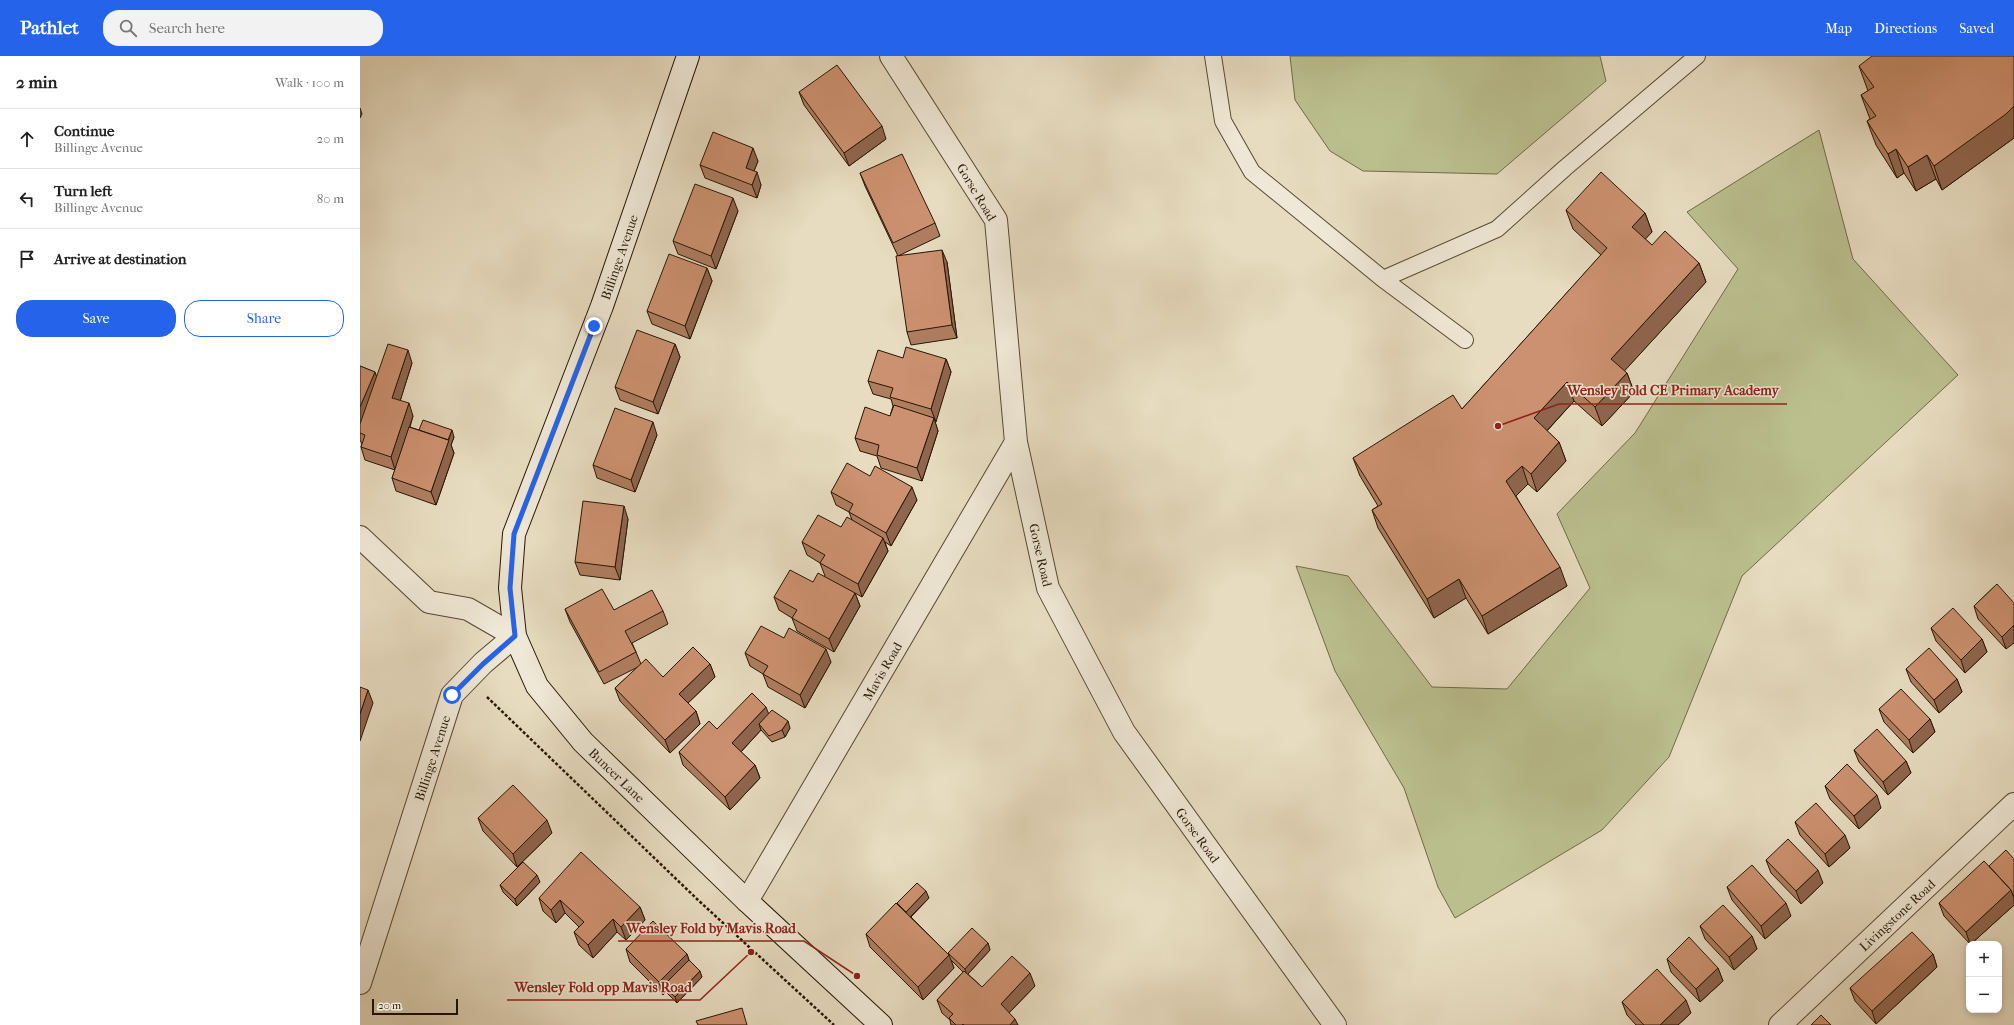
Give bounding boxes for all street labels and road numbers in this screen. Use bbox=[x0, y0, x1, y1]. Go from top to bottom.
street label: Gorse Road bbox=[954, 161, 1000, 224]
street label: Billinge Avenue bbox=[598, 212, 641, 302]
street label: Gorse Road bbox=[1026, 522, 1055, 589]
street label: Mavis Road bbox=[860, 639, 906, 703]
street label: Billinge Avenue bbox=[412, 713, 454, 803]
street label: Buncer Lane bbox=[586, 745, 648, 806]
street label: Gorse Road bbox=[1173, 805, 1223, 866]
street label: Livingstone Road bbox=[1856, 876, 1939, 954]

